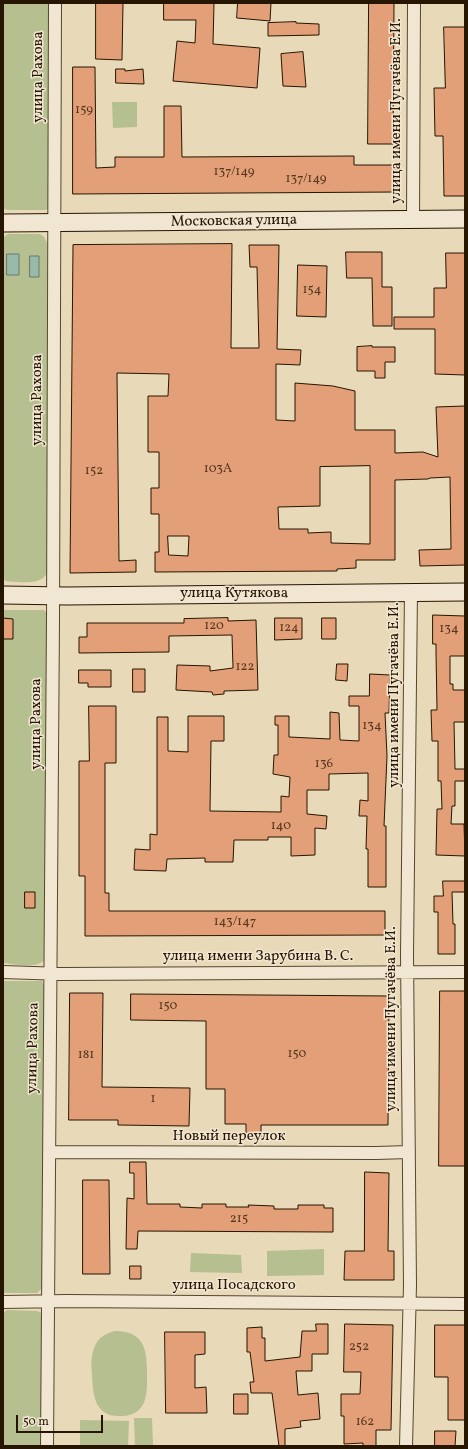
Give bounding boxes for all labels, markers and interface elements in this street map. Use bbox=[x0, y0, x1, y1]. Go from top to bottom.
street label: улица имени Пугачёва Е.И. bbox=[388, 18, 406, 204]
street label: улица Рахова bbox=[30, 31, 48, 123]
house number: 159 bbox=[75, 103, 93, 119]
house number: 137/149 bbox=[213, 165, 255, 181]
house number: 137/149 bbox=[285, 172, 327, 188]
street label: Московская улица bbox=[171, 212, 297, 232]
house number: 154 bbox=[302, 283, 322, 299]
street label: улица Рахова bbox=[29, 354, 47, 446]
house number: 103А bbox=[204, 462, 232, 478]
house number: 152 bbox=[85, 464, 103, 480]
street label: улица Кутякова bbox=[180, 585, 288, 603]
street label: улица имени Пугачёва Е.И. bbox=[386, 602, 404, 788]
house number: 120 bbox=[204, 619, 224, 635]
house number: 124 bbox=[279, 621, 299, 637]
house number: 134 bbox=[439, 622, 459, 638]
house number: 122 bbox=[235, 660, 255, 676]
street label: улица Рахова bbox=[28, 678, 46, 770]
house number: 134 bbox=[362, 719, 382, 735]
house number: 136 bbox=[315, 757, 333, 773]
house number: 140 bbox=[271, 819, 291, 835]
house number: 143/147 bbox=[214, 915, 256, 931]
street label: улица имени Пугачёва Е.И. bbox=[383, 926, 401, 1112]
street label: улица имени Зарубина В. С. bbox=[163, 948, 353, 966]
house number: 150 bbox=[159, 999, 177, 1015]
street label: улица Рахова bbox=[24, 1002, 44, 1094]
house number: 150 bbox=[288, 1047, 306, 1063]
house number: 181 bbox=[78, 1048, 94, 1064]
house number: 1 bbox=[150, 1092, 156, 1108]
street label: Новый переулок bbox=[173, 1128, 285, 1146]
house number: 215 bbox=[230, 1212, 248, 1228]
street label: улица Посадского bbox=[172, 1277, 296, 1295]
house number: 252 bbox=[349, 1340, 369, 1356]
scale bar bbox=[18, 1407, 105, 1433]
text: 50 m bbox=[23, 1414, 49, 1430]
house number: 162 bbox=[356, 1415, 374, 1431]

